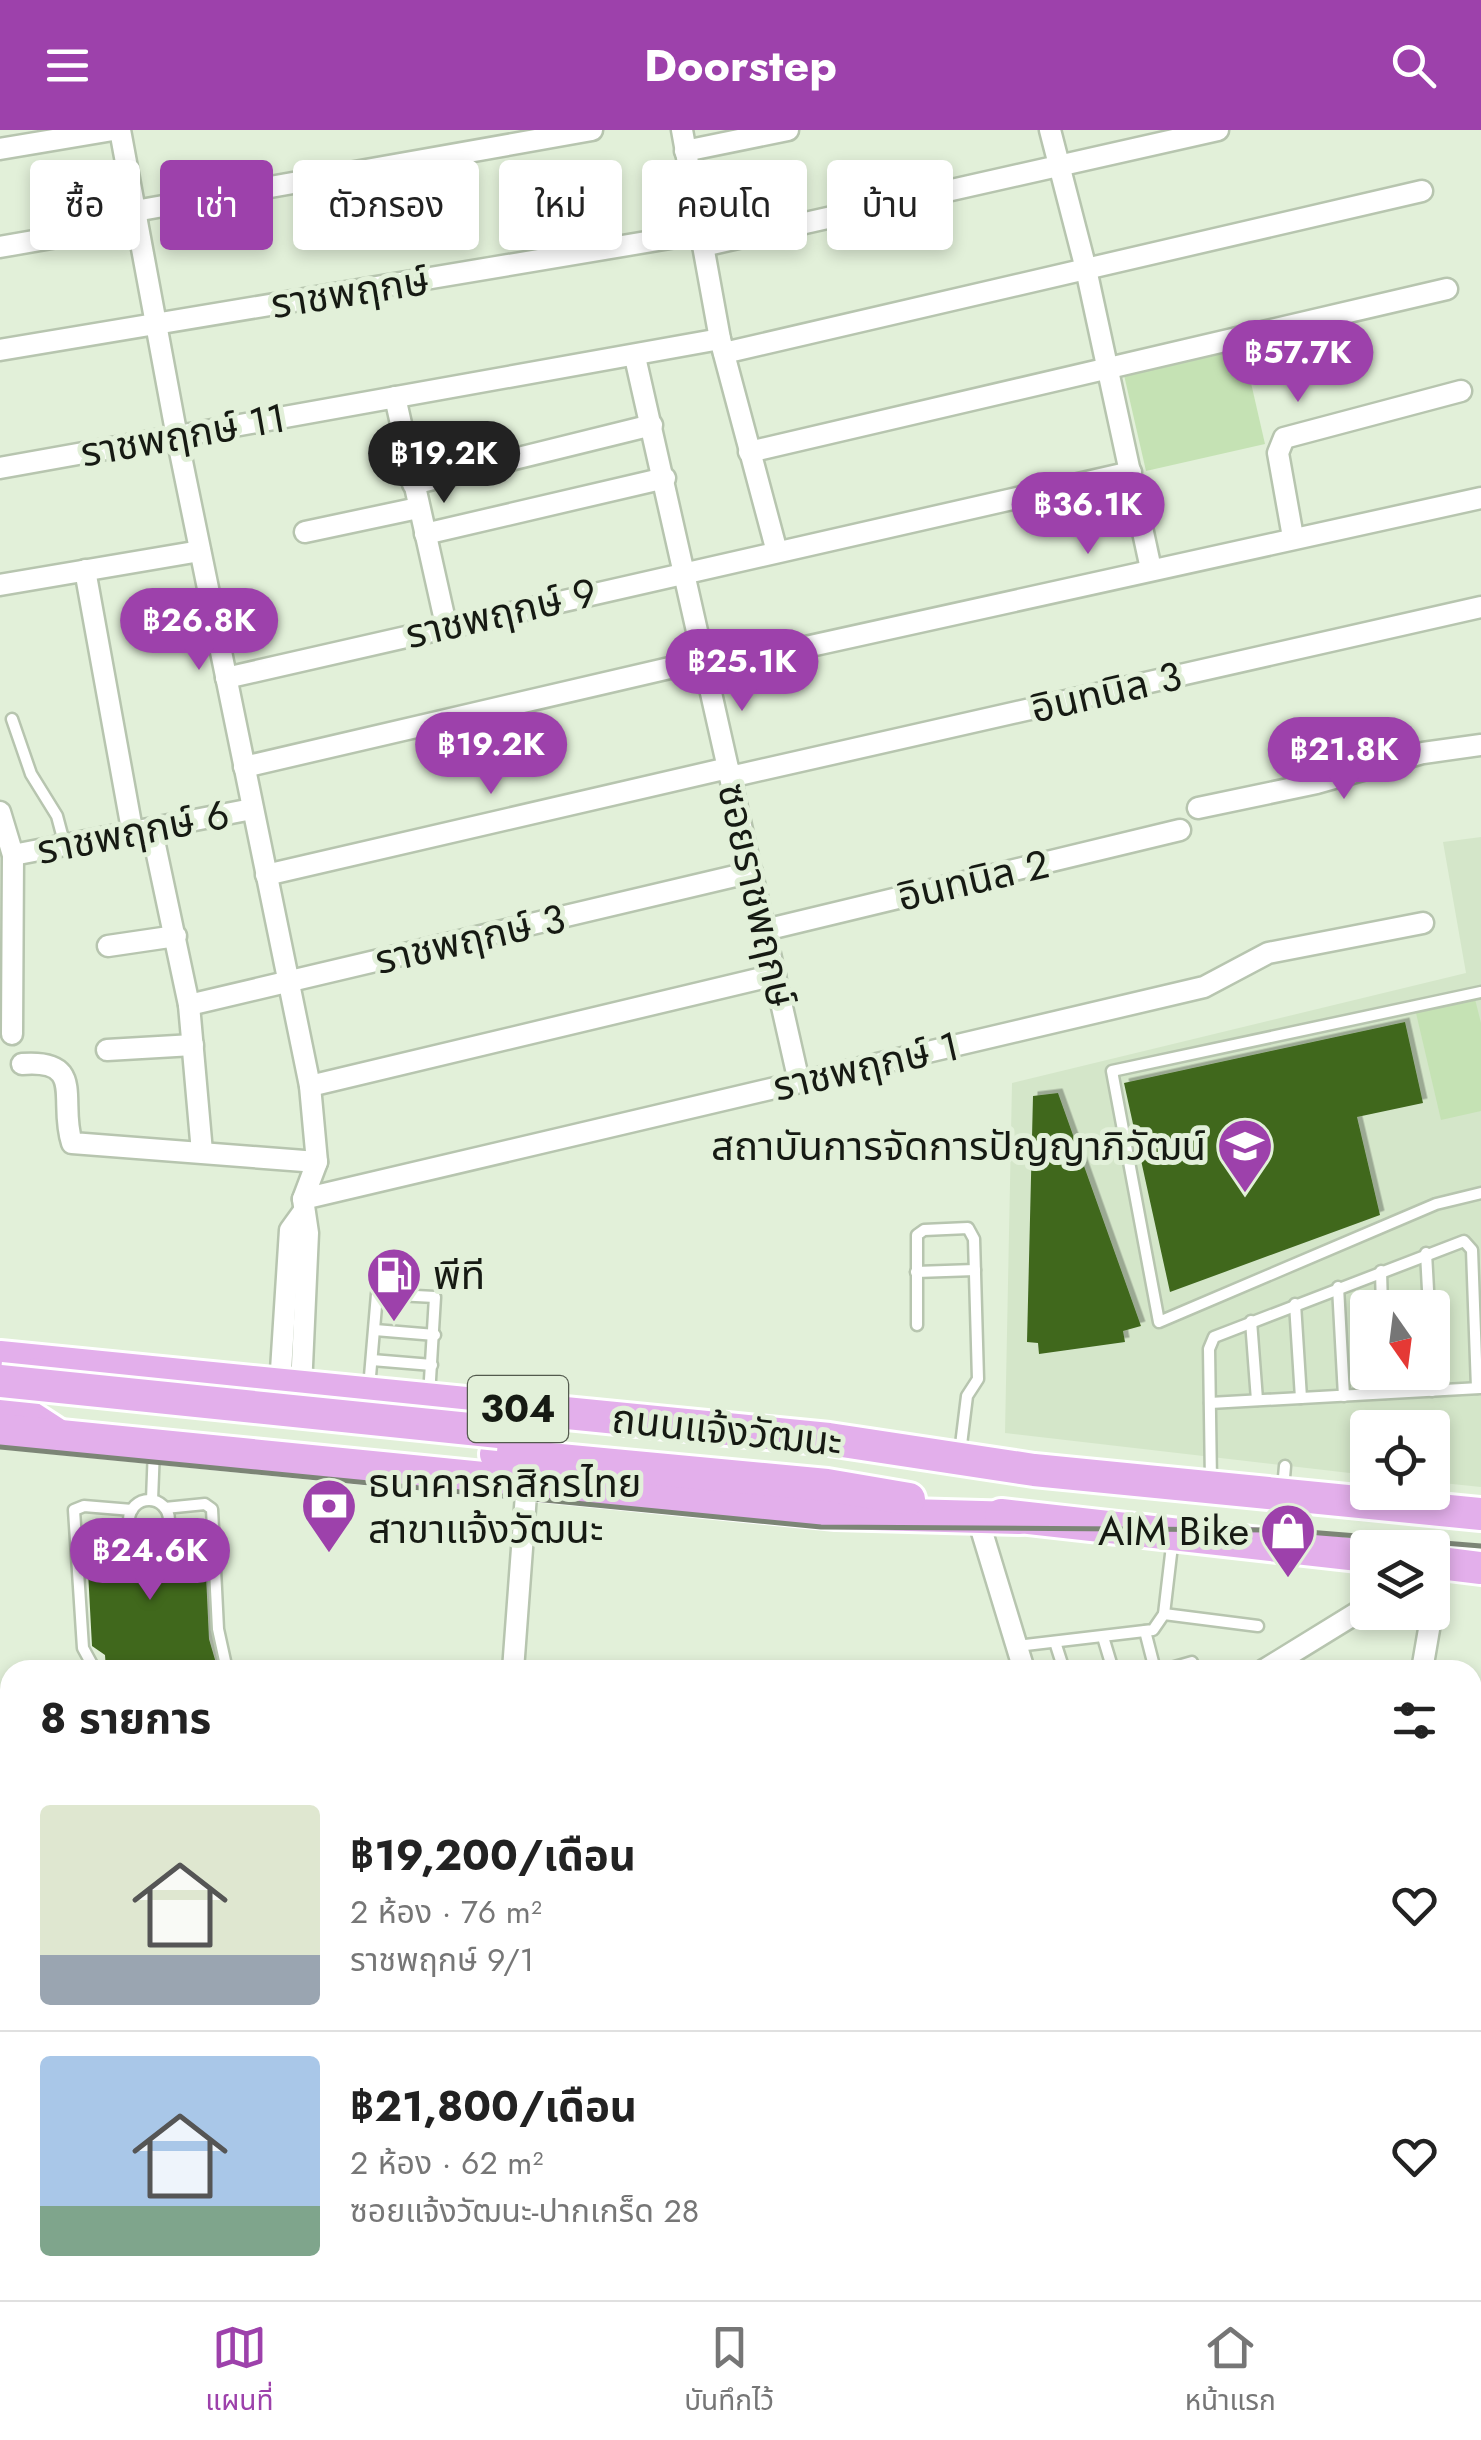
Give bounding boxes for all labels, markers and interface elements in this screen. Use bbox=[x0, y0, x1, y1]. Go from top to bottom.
text: Doorstep bbox=[644, 33, 837, 98]
icon: menu bbox=[40, 38, 95, 93]
icon: search bbox=[1386, 38, 1441, 93]
chip: ซื้อ bbox=[30, 160, 140, 250]
chip: เช่า bbox=[160, 160, 273, 250]
chip: ตัวกรอง bbox=[293, 160, 479, 250]
chip: ใหม่ bbox=[499, 160, 622, 250]
chip: คอนโด bbox=[642, 160, 807, 250]
chip: บ้าน bbox=[827, 160, 953, 250]
street label: ราชพฤกษ์ bbox=[267, 251, 433, 333]
pin: ฿57.7K bbox=[1217, 320, 1379, 405]
text: ฿57.7K bbox=[1244, 329, 1352, 375]
street label: ราชพฤกษ์ 11 bbox=[76, 388, 290, 482]
pin: ฿19.2K bbox=[363, 421, 525, 506]
text: ฿19.2K bbox=[390, 430, 498, 476]
pin: ฿36.1K bbox=[1007, 472, 1169, 557]
text: ฿36.1K bbox=[1034, 481, 1142, 527]
street label: ราชพฤกษ์ 9 bbox=[400, 563, 602, 663]
pin: ฿26.8K bbox=[118, 588, 280, 673]
text: ฿26.8K bbox=[142, 597, 256, 643]
pin: ฿25.1K bbox=[661, 629, 823, 714]
text: ฿25.1K bbox=[687, 638, 797, 684]
street label: อินทนิล 3 bbox=[1025, 647, 1187, 737]
pin: ฿19.2K bbox=[410, 712, 572, 797]
pin: ฿21.8K bbox=[1263, 717, 1425, 802]
text: ฿19.2K bbox=[437, 721, 545, 767]
text: ฿21.8K bbox=[1290, 726, 1398, 772]
street label: ซอยราชพฤกษ์ bbox=[703, 777, 811, 1013]
street label: ราชพฤกษ์ 6 bbox=[32, 785, 234, 879]
street label: อินทนิล 2 bbox=[891, 834, 1055, 926]
street label: ราชพฤกษ์ 3 bbox=[369, 889, 571, 989]
street label: ราชพฤกษ์ 1 bbox=[767, 1016, 965, 1116]
school or university icon: สถาบันการจัดการปัญญาภิวัฒน์ bbox=[1215, 1116, 1275, 1195]
place label: สถาบันการจัดการปัญญาภิวัฒน์ bbox=[711, 1117, 1206, 1175]
fuel station icon: พีที bbox=[364, 1245, 424, 1324]
place label: พีที bbox=[433, 1246, 485, 1304]
north arrow bbox=[1350, 1290, 1450, 1390]
map controls bbox=[1350, 1290, 1450, 1630]
road number: 304 bbox=[468, 1376, 568, 1442]
street label: ถนนแจ้งวัฒนะ bbox=[609, 1389, 845, 1471]
button: locate bbox=[1350, 1410, 1450, 1510]
place label: ธนาคารกสิกรไทย สาขาแจ้งวัฒนะ bbox=[368, 1454, 642, 1558]
bank icon: ธนาคารกสิกรไทย สาขาแจ้งวัฒนะ bbox=[299, 1476, 359, 1555]
shop icon: AIM Bike bbox=[1258, 1501, 1318, 1580]
place label: AIM Bike bbox=[1098, 1502, 1249, 1560]
pin: ฿24.6K bbox=[69, 1518, 231, 1603]
text: ฿24.6K bbox=[92, 1527, 208, 1573]
button: layers bbox=[1350, 1530, 1450, 1630]
text: 8 รายการ bbox=[40, 1688, 211, 1749]
icon: filters bbox=[1387, 1693, 1442, 1748]
text: ฿19,200/เดือน bbox=[350, 1825, 636, 1886]
icon: home bbox=[120, 1845, 240, 1965]
icon: heart bbox=[1387, 1878, 1442, 1933]
text: 2 ห้อง · 76 m² bbox=[350, 1889, 542, 1935]
text: ราชพฤกษ์ 9/1 bbox=[350, 1937, 534, 1983]
text: ฿21,800/เดือน bbox=[350, 2076, 637, 2137]
icon: home bbox=[120, 2096, 240, 2216]
icon: heart bbox=[1387, 2129, 1442, 2184]
text: 2 ห้อง · 62 m² bbox=[350, 2140, 543, 2186]
text: ซอยแจ้งวัฒนะ-ปากเกร็ด 28 bbox=[350, 2188, 699, 2234]
tab: แผนที่ bbox=[205, 2320, 274, 2423]
tab: บันทึกไว้ bbox=[684, 2320, 774, 2423]
tab: หน้าแรก bbox=[1185, 2320, 1276, 2423]

